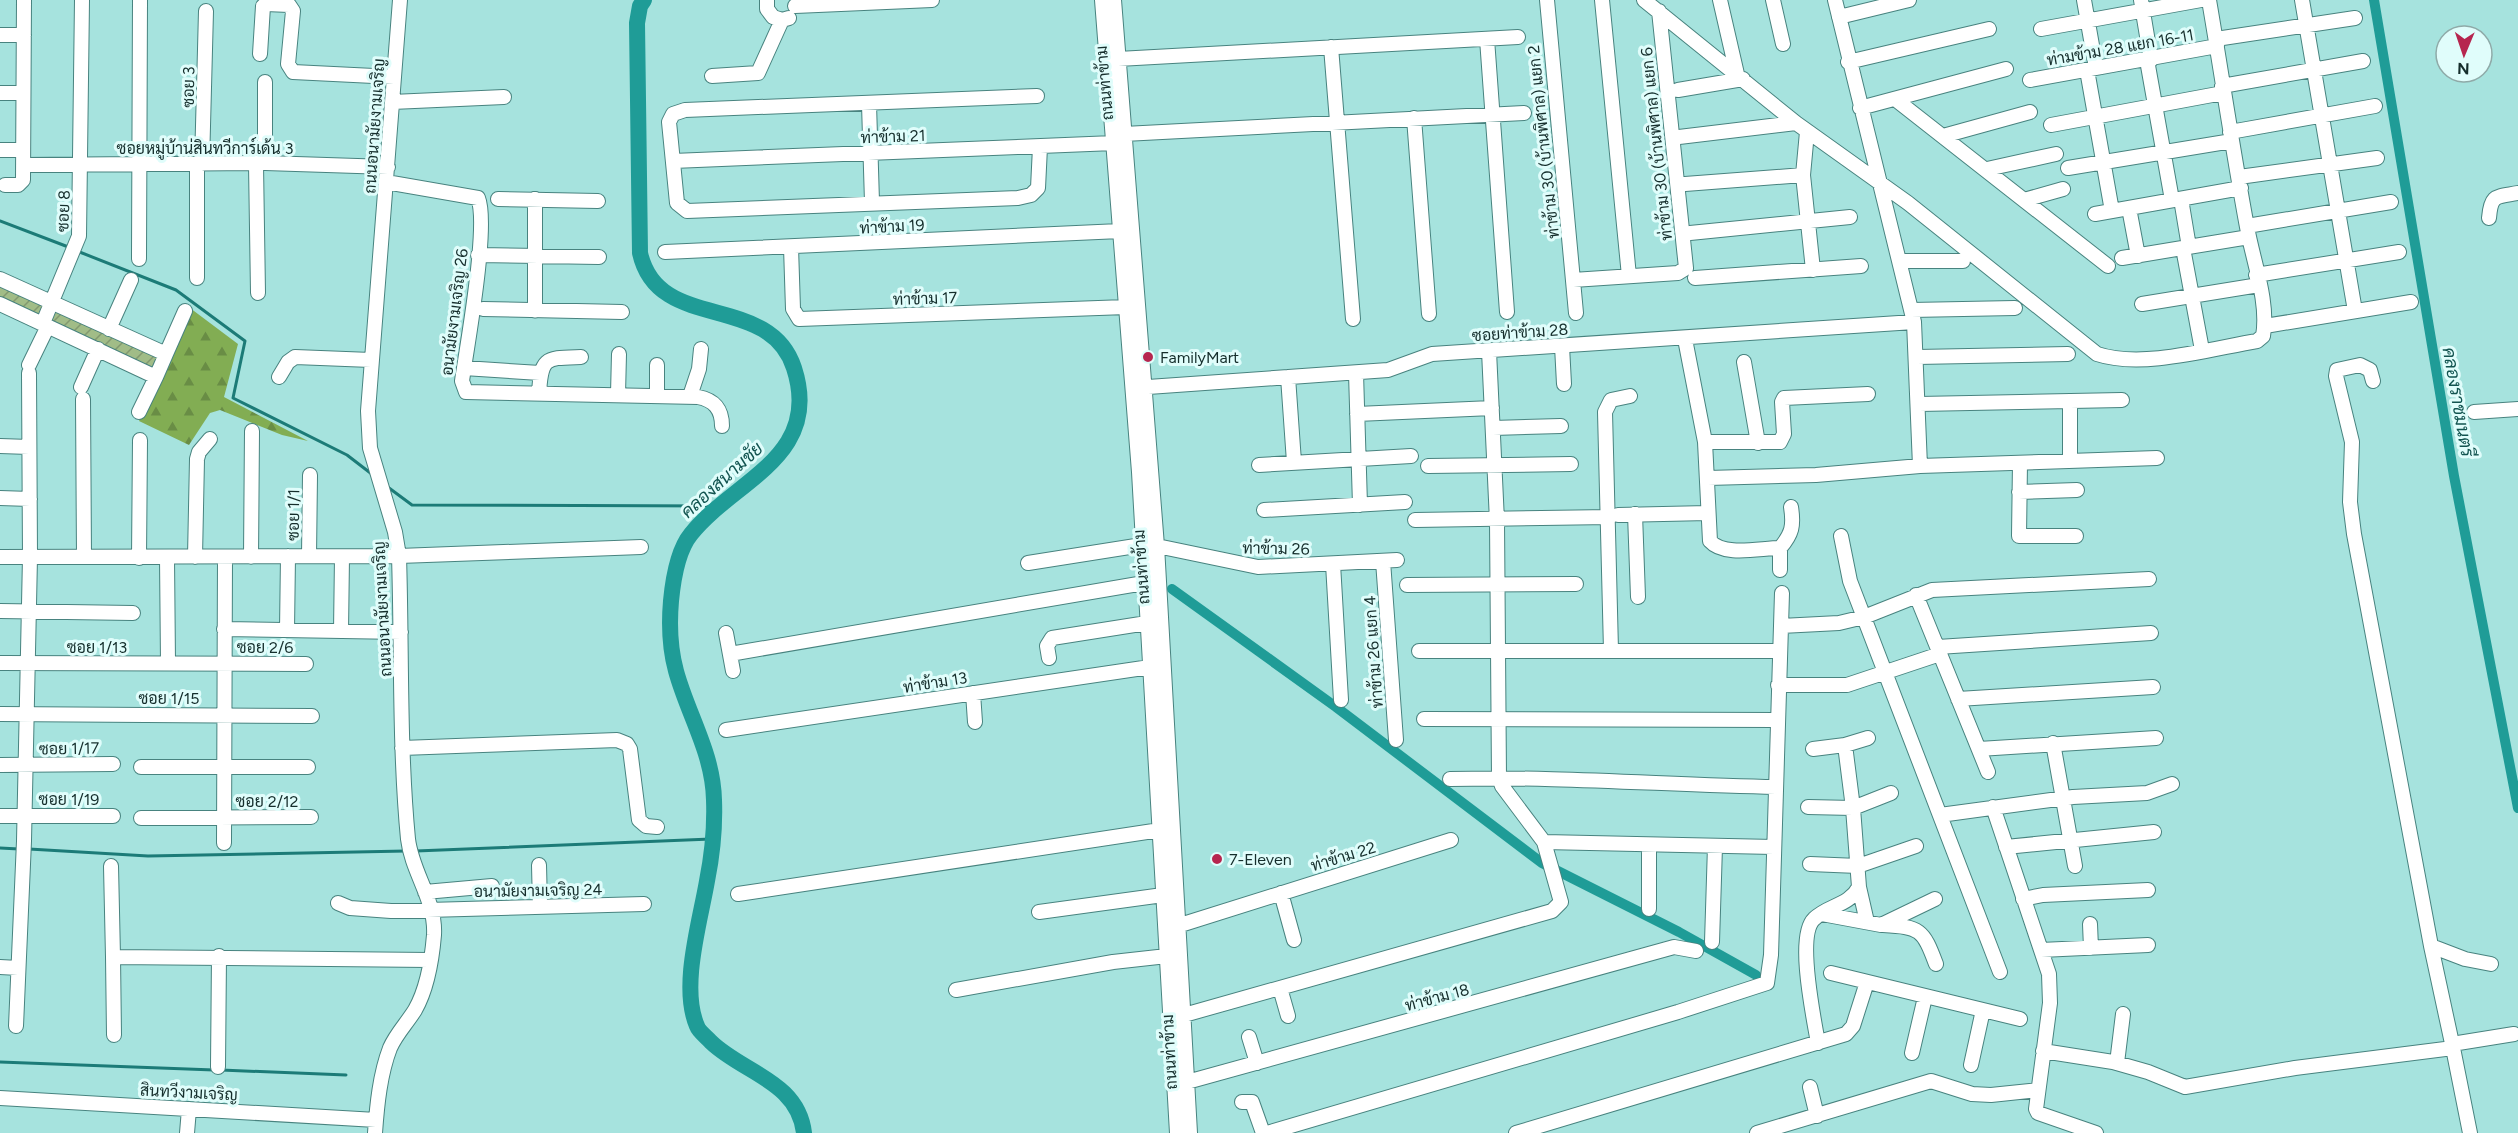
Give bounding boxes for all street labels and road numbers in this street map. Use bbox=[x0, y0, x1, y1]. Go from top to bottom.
street label: ท่ามข้าม 28 แยก 16-11 bbox=[2045, 24, 2195, 70]
street label: ท่าข้าม 30 (บ้านพิศาล) แยก 2 bbox=[1523, 44, 1563, 240]
street label: ถนนท่าข้าม bbox=[1091, 45, 1117, 121]
street label: ท่าข้าม 30 (บ้านพิศาล) แยก 6 bbox=[1636, 46, 1676, 242]
street label: ถนนอนามัยงามเจริญ bbox=[359, 58, 389, 194]
street label: ซอย 3 bbox=[179, 66, 198, 108]
street label: ท่าข้าม 21 bbox=[860, 125, 926, 147]
street label: ซอยหมู่บ้าน่สินทวีการ์เด้น 3 bbox=[117, 136, 293, 160]
street label: ซอย 8 bbox=[53, 190, 74, 232]
street label: ท่าข้าม 19 bbox=[859, 214, 925, 238]
street label: อนามัยงามเจริญ 26 bbox=[436, 247, 472, 377]
street label: ท่าข้าม 17 bbox=[892, 287, 958, 309]
street label: ซอยท่าข้าม 28 bbox=[1471, 319, 1569, 345]
street label: ซอย 1/1 bbox=[284, 489, 303, 541]
street label: ถนนท่าข้าม bbox=[1128, 529, 1154, 605]
street label: ท่าข้าม 26 bbox=[1242, 537, 1310, 559]
street label: ถนนอนามัยงามเจริญ bbox=[368, 541, 396, 677]
street label: ท่าข้าม 26 แยก 4 bbox=[1359, 595, 1387, 709]
street label: ซอย 1/13 bbox=[67, 638, 127, 657]
street label: ซอย 2/6 bbox=[237, 638, 293, 657]
street label: ท่าข้าม 13 bbox=[902, 667, 968, 697]
street label: ซอย 1/15 bbox=[139, 689, 200, 708]
street label: ซอย 1/17 bbox=[39, 738, 100, 759]
street label: ซอย 1/19 bbox=[39, 790, 99, 809]
street label: ซอย 2/12 bbox=[235, 792, 299, 811]
street label: ท่าข้าม 22 bbox=[1308, 837, 1378, 875]
street label: อนามัยงามเจริญ 24 bbox=[473, 879, 603, 901]
street label: ท่าข้าม 18 bbox=[1403, 979, 1471, 1015]
street label: ถนนท่าข้าม bbox=[1157, 1014, 1181, 1090]
street label: สินทวีงามเจริญ bbox=[140, 1078, 238, 1105]

